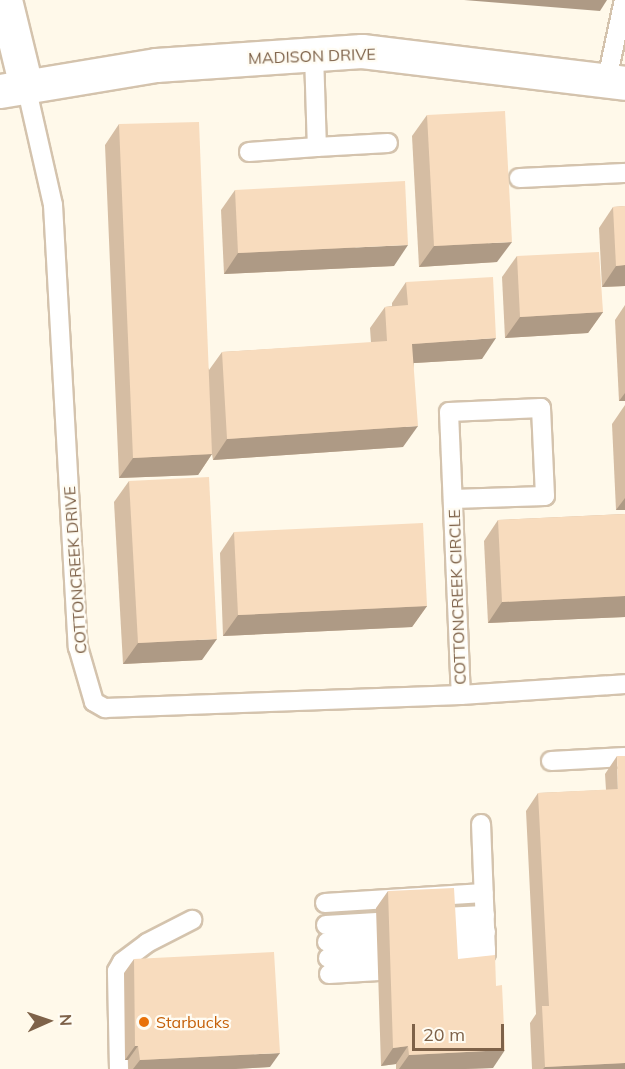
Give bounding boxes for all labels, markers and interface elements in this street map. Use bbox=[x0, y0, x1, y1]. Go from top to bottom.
street label: MADISON DRIVE bbox=[248, 44, 376, 68]
street label: COTTONCREEK DRIVE bbox=[60, 485, 90, 655]
street label: COTTONCREEK CIRCLE bbox=[444, 509, 470, 685]
north arrow bbox=[18, 991, 78, 1051]
place label: Starbucks bbox=[156, 1012, 230, 1032]
scale bar bbox=[415, 1012, 506, 1050]
text: N bbox=[56, 1013, 76, 1027]
marker: Starbucks bbox=[137, 1015, 151, 1029]
text: 20 m bbox=[423, 1023, 465, 1046]

